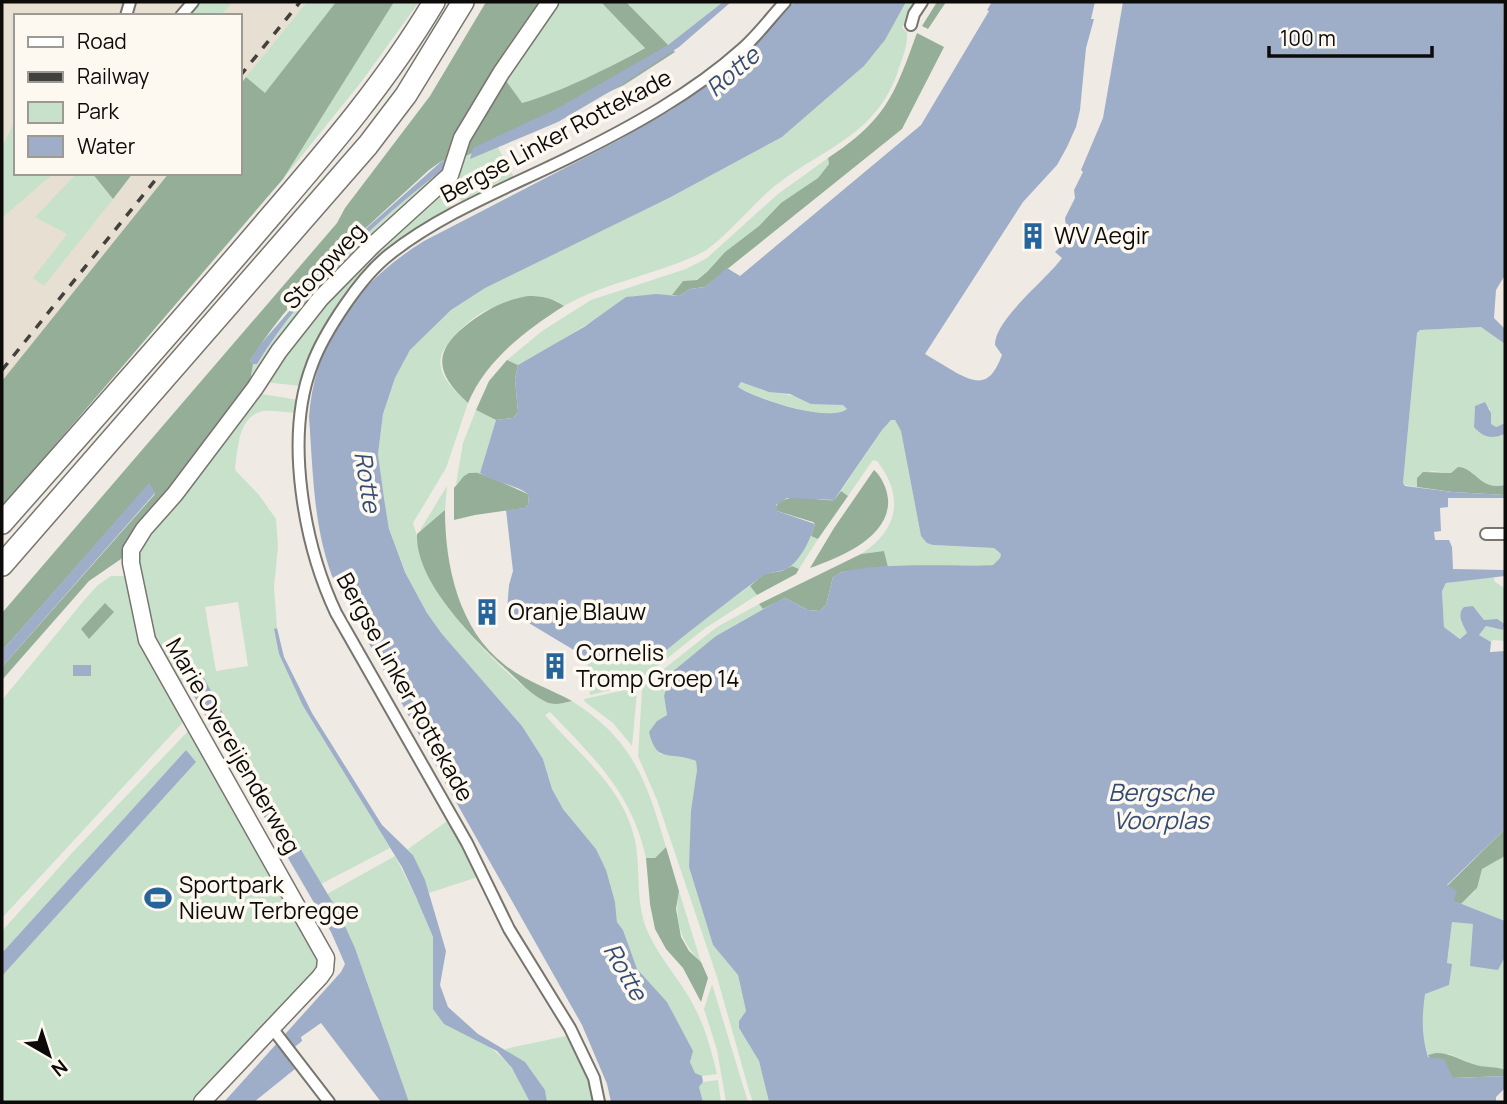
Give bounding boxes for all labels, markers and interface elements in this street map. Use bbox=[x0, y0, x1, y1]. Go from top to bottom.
legend bbox=[14, 14, 242, 175]
scale bar bbox=[1269, 14, 1432, 58]
text: 100 m bbox=[1280, 24, 1336, 52]
text: Road bbox=[77, 27, 127, 55]
water label: Rotte bbox=[698, 37, 767, 103]
street label: Bergse Linker Rottekade bbox=[434, 61, 677, 210]
text: Railway bbox=[77, 62, 149, 90]
text: Park bbox=[77, 97, 119, 125]
text: Water bbox=[77, 132, 136, 160]
street label: Stoopweg bbox=[275, 215, 372, 316]
place label: WV Aegir bbox=[1054, 219, 1149, 251]
building icon: WV Aegir bbox=[1018, 221, 1048, 251]
water label: Rotte bbox=[347, 449, 390, 516]
street label: Bergse Linker Rottekade bbox=[330, 566, 482, 807]
place label: Oranje Blauw bbox=[508, 595, 647, 627]
building icon: Oranje Blauw bbox=[472, 597, 502, 627]
street label: Marie Overeijenderweg bbox=[159, 632, 309, 859]
place label: Cornelis Tromp Groep 14 bbox=[576, 636, 740, 694]
building icon: Cornelis Tromp Groep 14 bbox=[540, 651, 570, 681]
water label: Bergsche Voorplas bbox=[1108, 775, 1216, 836]
place label: Sportpark Nieuw Terbregge bbox=[179, 868, 359, 926]
sports icon: Sportpark Nieuw Terbregge bbox=[143, 883, 173, 913]
water label: Rotte bbox=[597, 937, 657, 1008]
north arrow bbox=[14, 1020, 84, 1090]
text: N bbox=[46, 1054, 73, 1083]

